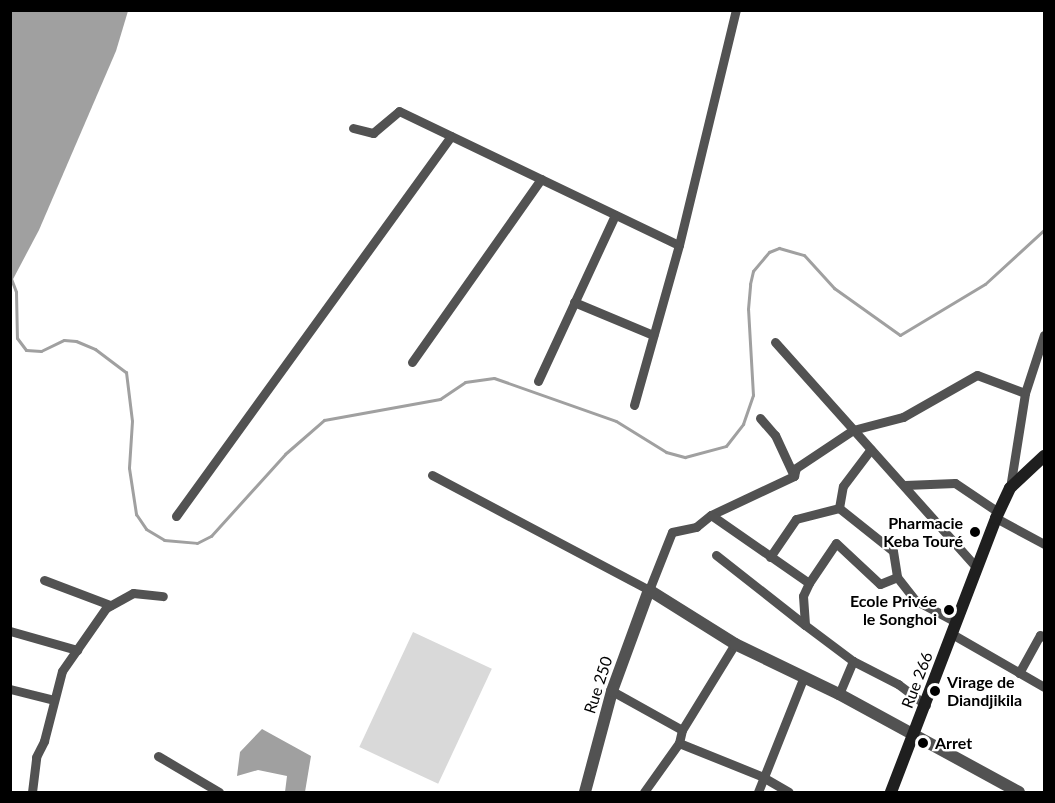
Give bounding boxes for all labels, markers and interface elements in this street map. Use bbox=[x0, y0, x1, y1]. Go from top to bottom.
place label: Pharmacie Keba Touré bbox=[883, 513, 963, 551]
marker: Pharmacie Keba Touré bbox=[968, 525, 982, 539]
place label: Ecole Privée le Songhoi bbox=[850, 591, 937, 629]
marker: Ecole Privée le Songhoi bbox=[942, 603, 956, 617]
street label: Rue 266 bbox=[897, 649, 937, 711]
street label: Rue 250 bbox=[580, 654, 616, 716]
place label: Virage de Diandjikila bbox=[947, 672, 1022, 710]
marker: Virage de Diandjikila bbox=[928, 684, 942, 698]
place label: Arret bbox=[935, 733, 972, 753]
marker: Arret bbox=[916, 736, 930, 750]

